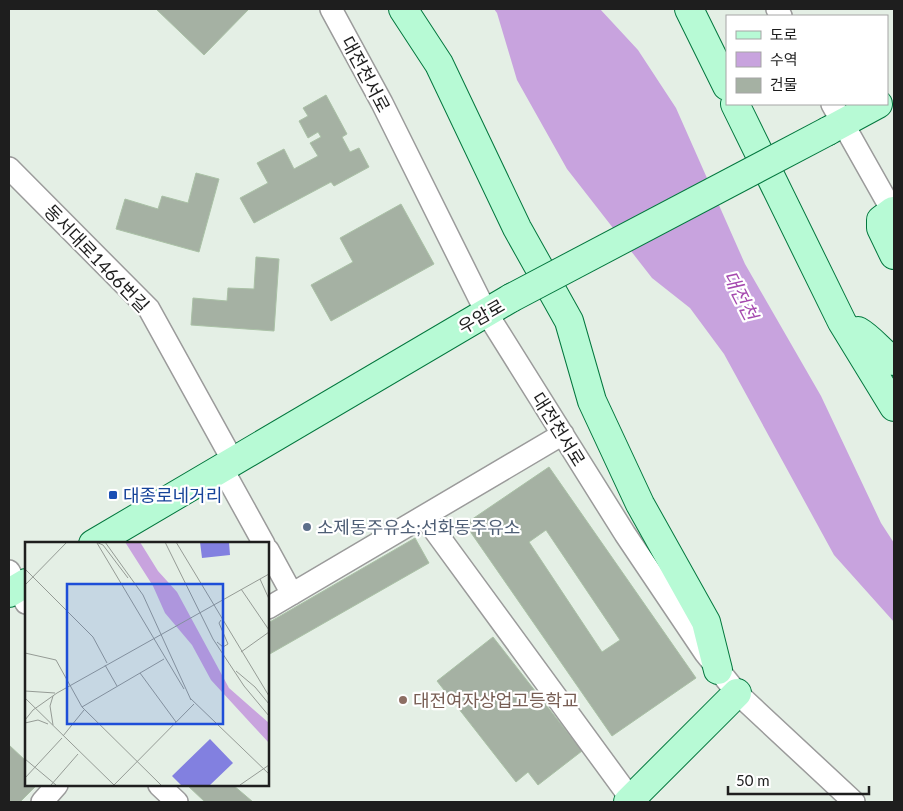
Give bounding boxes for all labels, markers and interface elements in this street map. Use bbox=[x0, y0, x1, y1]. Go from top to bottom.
legend bbox=[726, 15, 888, 105]
text: 도로 bbox=[770, 25, 798, 43]
street label: 대전천서로 bbox=[337, 32, 395, 116]
text: 수역 bbox=[770, 50, 798, 68]
text: 건물 bbox=[770, 75, 798, 93]
street label: 동서대로1466번길 bbox=[40, 200, 154, 316]
water label: 대전천 bbox=[719, 266, 764, 325]
street label: 우암로 bbox=[454, 294, 508, 338]
street label: 대전천서로 bbox=[528, 388, 590, 470]
place label: 대종로네거리 bbox=[123, 484, 222, 506]
marker: 대종로네거리 bbox=[107, 489, 119, 501]
place label: 소제동주유소;선화동주유소 bbox=[317, 516, 520, 538]
marker: 소제동주유소;선화동주유소 bbox=[301, 521, 313, 533]
inset map bbox=[25, 542, 269, 786]
place label: 대전여자상업고등학교 bbox=[413, 689, 579, 711]
marker: 대전여자상업고등학교 bbox=[397, 694, 409, 706]
scale bar bbox=[728, 764, 869, 796]
text: 50 m bbox=[736, 771, 770, 789]

